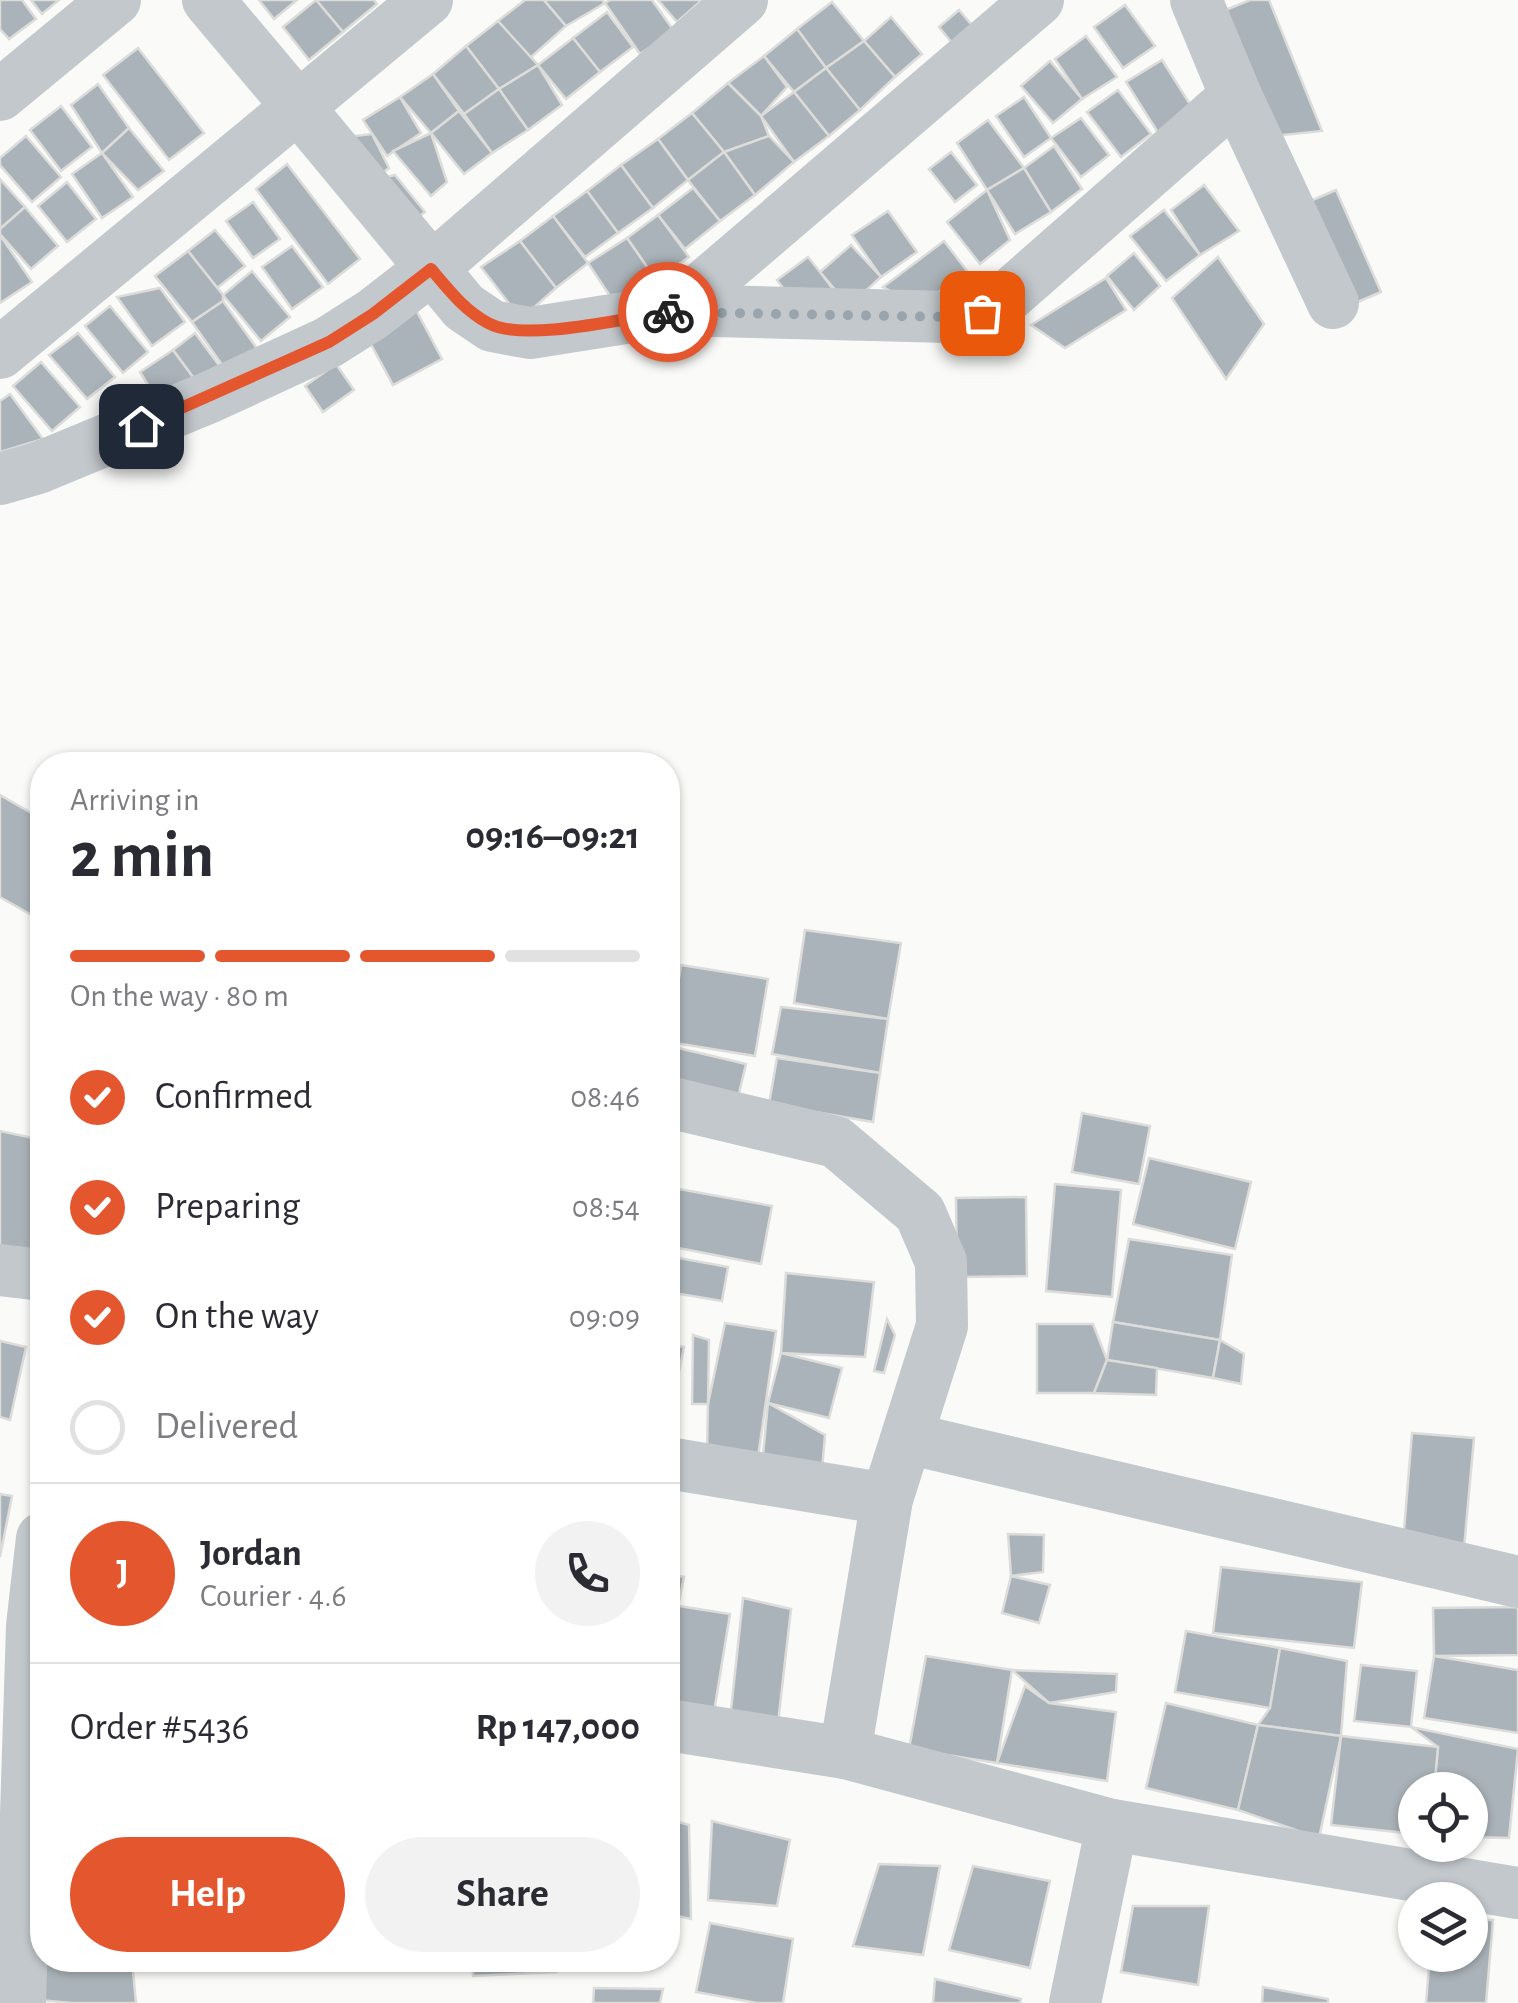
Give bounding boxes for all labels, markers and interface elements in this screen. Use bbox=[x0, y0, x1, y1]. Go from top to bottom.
courier bbox=[618, 262, 718, 362]
pin bbox=[940, 271, 1025, 356]
icon: bike bbox=[641, 285, 696, 340]
icon: bag bbox=[955, 286, 1010, 341]
pin bbox=[99, 384, 184, 469]
icon: home bbox=[114, 399, 169, 454]
text: Arriving in bbox=[70, 784, 199, 816]
text: 09:16–09:21 bbox=[465, 818, 640, 856]
text: 2 min bbox=[70, 824, 214, 889]
text: On the way · 80 m bbox=[70, 980, 289, 1012]
icon: check bbox=[70, 1070, 125, 1125]
text: Confirmed bbox=[155, 1078, 312, 1116]
text: 08:46 bbox=[570, 1081, 640, 1113]
icon: check bbox=[70, 1180, 125, 1235]
text: Preparing bbox=[155, 1188, 300, 1226]
text: 08:54 bbox=[572, 1191, 640, 1223]
icon: check bbox=[70, 1290, 125, 1345]
text: On the way bbox=[155, 1298, 319, 1336]
text: 09:09 bbox=[569, 1301, 640, 1333]
text: Delivered bbox=[155, 1408, 298, 1446]
button: phone bbox=[535, 1521, 640, 1626]
text: Jordan bbox=[200, 1535, 302, 1573]
text: J bbox=[116, 1554, 129, 1592]
text: Courier · 4.6 bbox=[200, 1580, 347, 1612]
text: Order #5436 bbox=[70, 1709, 249, 1747]
text: Rp 147,000 bbox=[476, 1709, 640, 1747]
map controls bbox=[1398, 1772, 1488, 1972]
button: locate bbox=[1398, 1772, 1488, 1862]
button: Help bbox=[70, 1837, 345, 1952]
button: Share bbox=[365, 1837, 640, 1952]
button: layers bbox=[1398, 1882, 1488, 1972]

